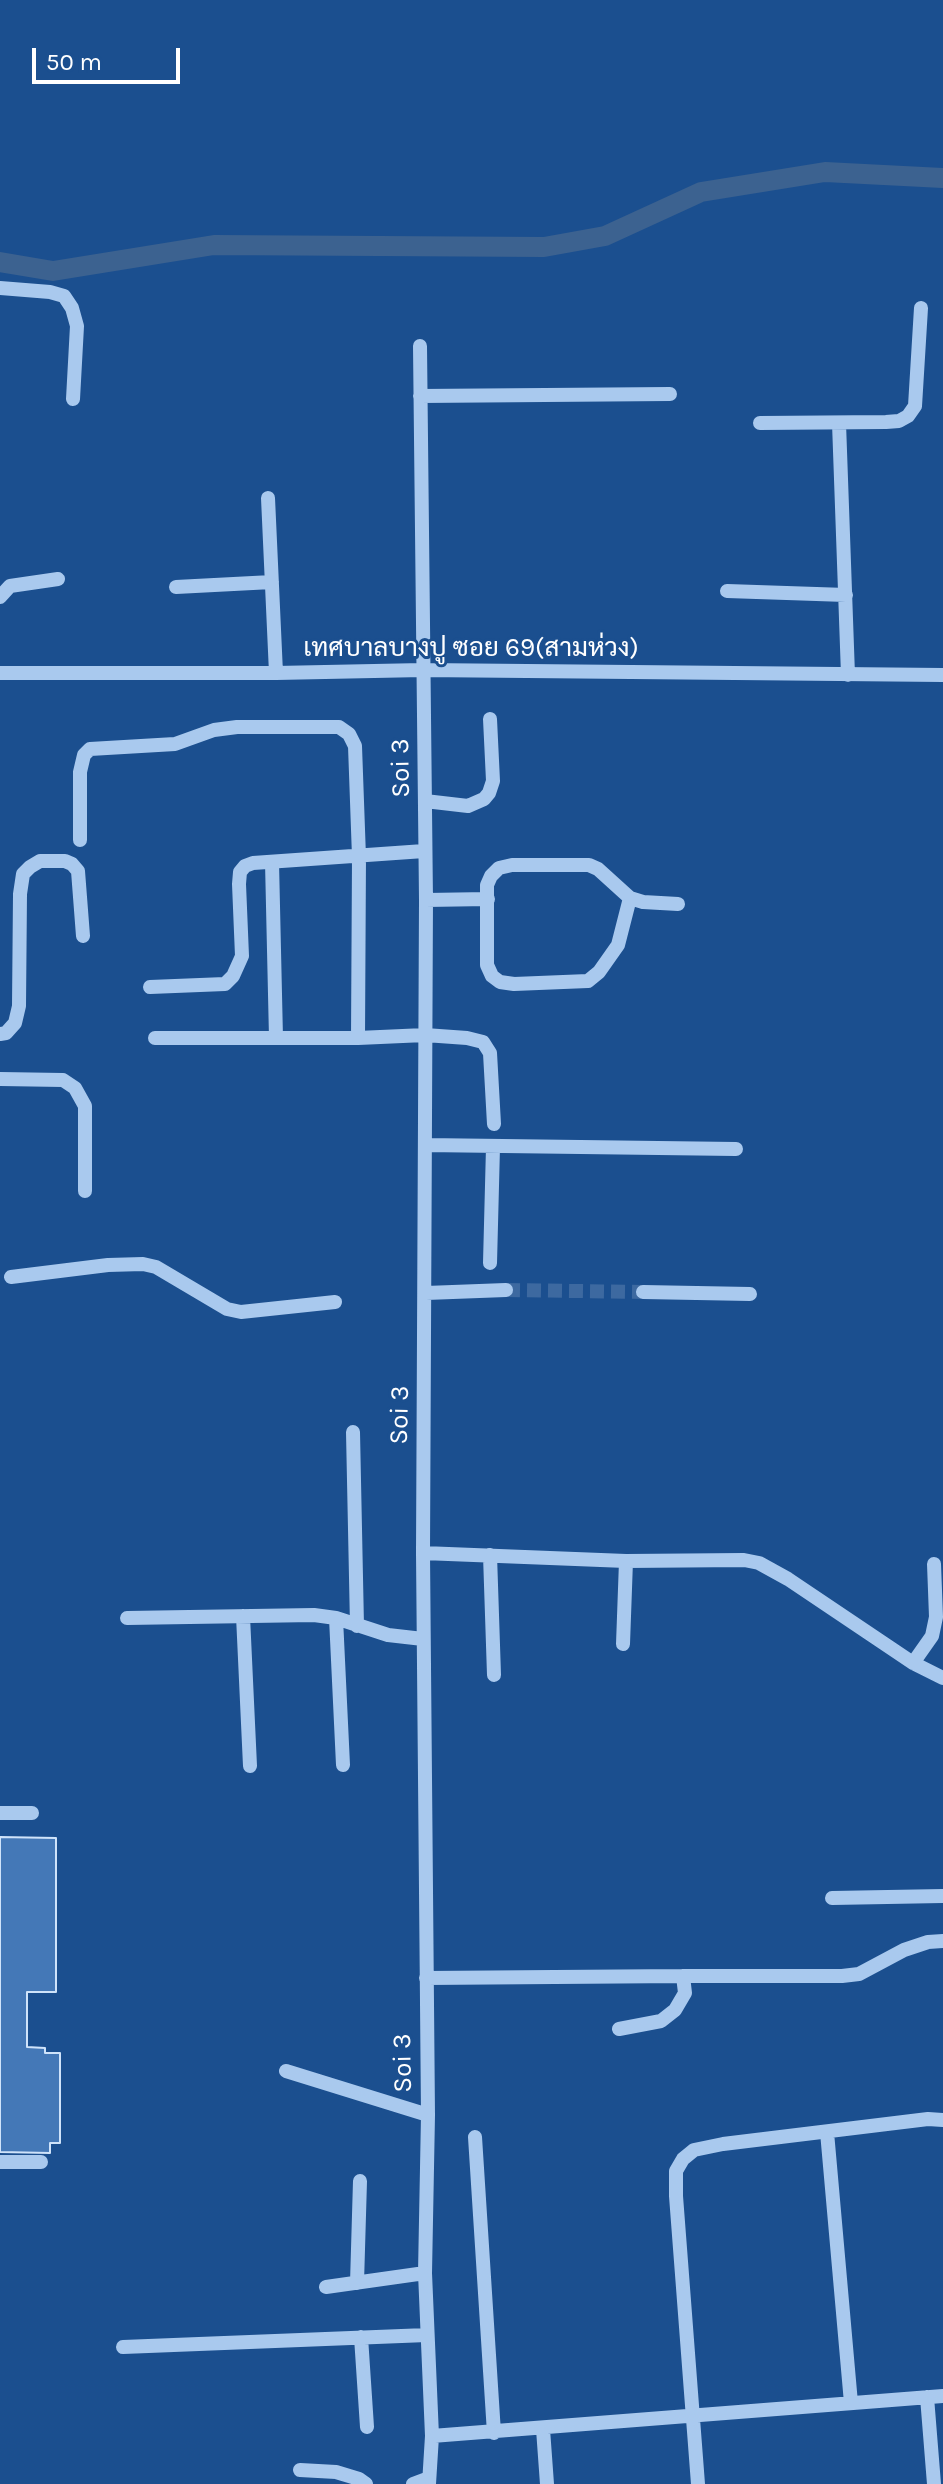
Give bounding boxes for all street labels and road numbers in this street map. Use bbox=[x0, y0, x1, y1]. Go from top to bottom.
street label: เทศบาลบางปู ซอย 69(สามห่วง) bbox=[303, 633, 639, 665]
street label: Soi 3 bbox=[385, 738, 417, 798]
street label: Soi 3 bbox=[384, 1385, 416, 1445]
street label: Soi 3 bbox=[387, 2033, 419, 2093]

